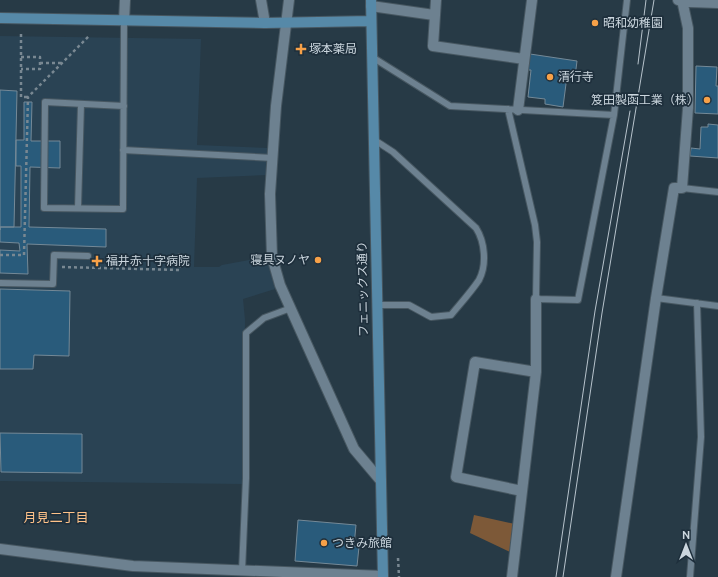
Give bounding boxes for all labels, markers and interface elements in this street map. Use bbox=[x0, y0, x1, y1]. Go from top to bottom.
place label: 昭和幼稚園 bbox=[603, 16, 663, 29]
marker: 昭和幼稚園 bbox=[590, 18, 600, 28]
place label: 塚本薬局 bbox=[309, 42, 357, 55]
marker: 塚本薬局 bbox=[296, 44, 306, 54]
place label: 清行寺 bbox=[558, 70, 594, 83]
marker: 清行寺 bbox=[545, 72, 555, 82]
place label: 笈田製函工業（株） bbox=[591, 93, 699, 106]
marker: 笈田製函工業（株） bbox=[702, 95, 712, 105]
street label: フェニックス通り bbox=[355, 241, 370, 337]
place label: 寝具ヌノヤ bbox=[250, 253, 310, 266]
place label: 福井赤十字病院 bbox=[106, 254, 190, 267]
marker: 福井赤十字病院 bbox=[91, 255, 103, 267]
marker: 寝具ヌノヤ bbox=[313, 255, 323, 265]
district label: 月見二丁目 bbox=[23, 510, 89, 524]
north arrow bbox=[666, 525, 706, 565]
text: N bbox=[682, 529, 690, 541]
place label: つきみ旅館 bbox=[332, 536, 392, 549]
marker: つきみ旅館 bbox=[319, 538, 329, 548]

